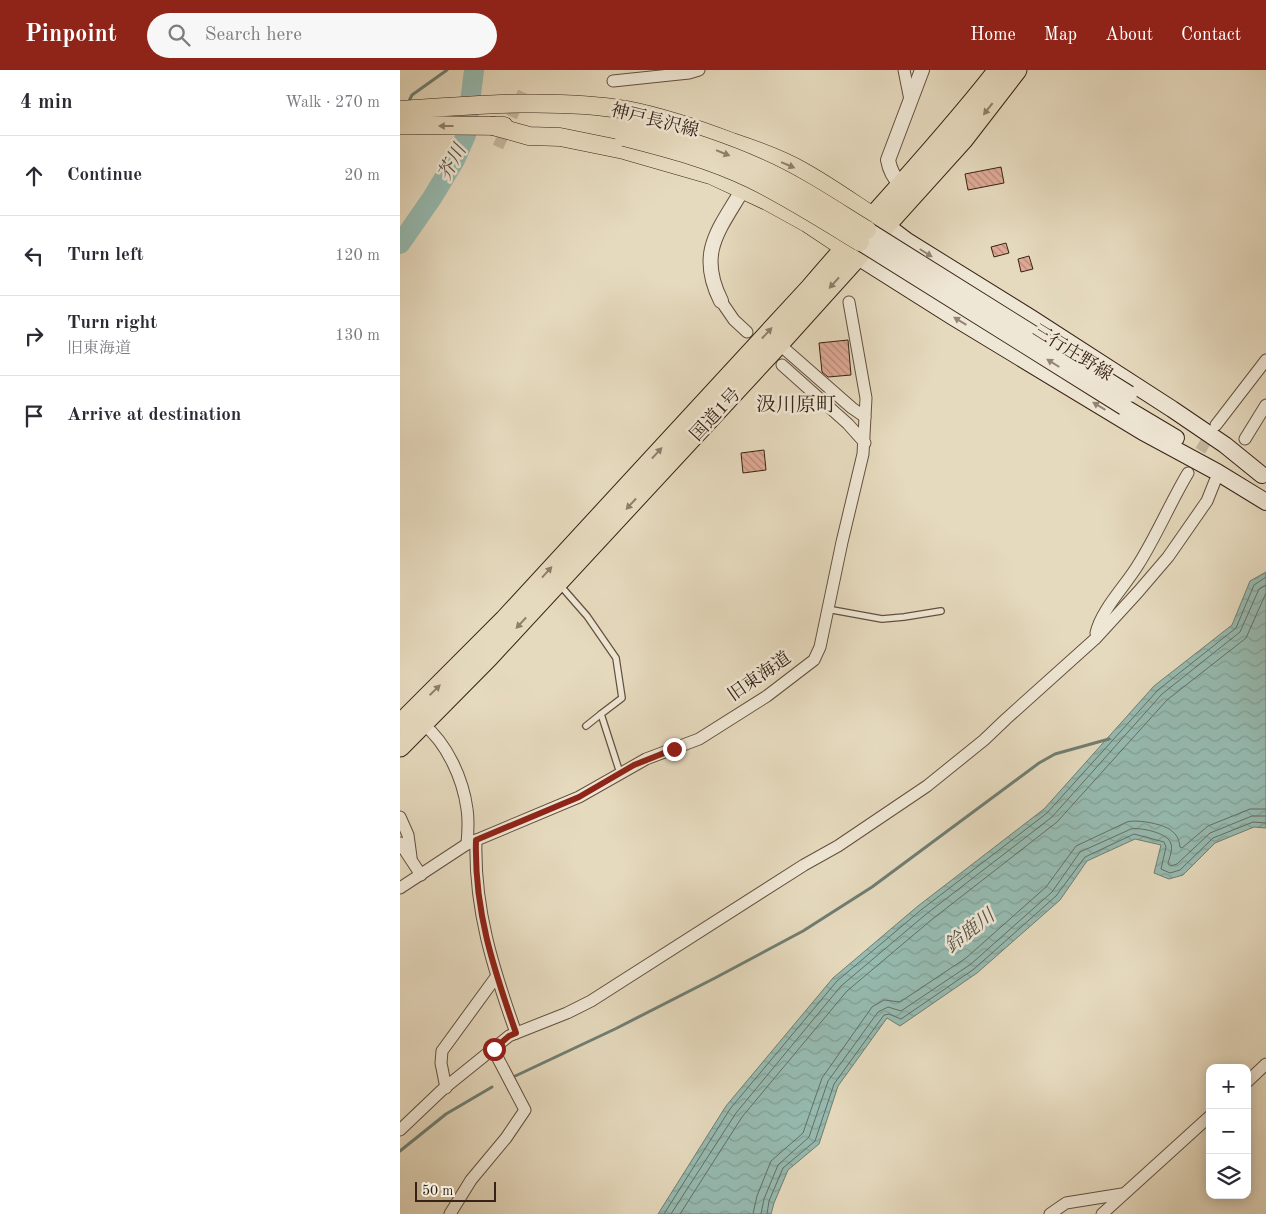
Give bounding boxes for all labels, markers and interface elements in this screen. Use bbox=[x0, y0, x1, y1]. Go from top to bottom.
search box bbox=[147, 13, 497, 58]
icon: search bbox=[165, 21, 193, 49]
text: Pinpoint bbox=[25, 23, 117, 47]
text: Search here bbox=[205, 26, 302, 45]
text: Home bbox=[970, 26, 1016, 44]
text: Map bbox=[1044, 26, 1077, 44]
text: About bbox=[1105, 26, 1153, 44]
text: Contact bbox=[1181, 26, 1241, 44]
text: 4 min bbox=[20, 92, 73, 113]
text: Walk · 270 m bbox=[285, 95, 380, 111]
street label: 神戸長沢線 bbox=[609, 99, 701, 141]
one-way arrow bbox=[982, 102, 993, 115]
one-way arrow bbox=[438, 122, 454, 130]
water label: 芥川 bbox=[434, 139, 472, 184]
one-way arrow bbox=[716, 149, 731, 157]
one-way arrow bbox=[781, 161, 795, 169]
icon: ahead bbox=[20, 162, 48, 190]
text: Continue bbox=[67, 166, 142, 185]
text: 20 m bbox=[344, 168, 380, 184]
icon: left bbox=[20, 242, 48, 270]
text: Turn left bbox=[67, 246, 144, 265]
text: 120 m bbox=[335, 248, 380, 264]
one-way arrow bbox=[919, 249, 932, 258]
one-way arrow bbox=[828, 277, 840, 289]
text: Turn right bbox=[67, 314, 157, 333]
one-way arrow bbox=[953, 317, 966, 326]
street label: 三行庄野線 bbox=[1030, 320, 1116, 384]
icon: right bbox=[20, 322, 48, 350]
text: 130 m bbox=[335, 328, 380, 344]
one-way arrow bbox=[761, 328, 773, 340]
text: 旧東海道 bbox=[67, 341, 131, 357]
one-way arrow bbox=[1047, 358, 1060, 368]
street label: 国道1号 bbox=[686, 384, 744, 444]
district label: 汲川原町 bbox=[756, 394, 836, 416]
one-way arrow bbox=[1092, 401, 1105, 410]
icon: arrive bbox=[20, 402, 48, 430]
text: Arrive at destination bbox=[67, 406, 241, 425]
one-way arrow bbox=[651, 447, 663, 459]
one-way arrow bbox=[625, 497, 637, 509]
one-way arrow bbox=[542, 566, 553, 579]
one-way arrow bbox=[515, 616, 527, 628]
street label: 旧東海道 bbox=[724, 647, 794, 705]
one-way arrow bbox=[429, 684, 441, 696]
route end bbox=[663, 738, 686, 761]
water label: 鈴鹿川 bbox=[941, 904, 1000, 957]
route start bbox=[483, 1038, 506, 1061]
map controls bbox=[1206, 1064, 1251, 1199]
button: + bbox=[1206, 1064, 1251, 1109]
button: − bbox=[1206, 1109, 1251, 1154]
button: layers bbox=[1206, 1154, 1251, 1199]
scale bar bbox=[415, 1179, 496, 1202]
text: 50 m bbox=[422, 1184, 453, 1198]

